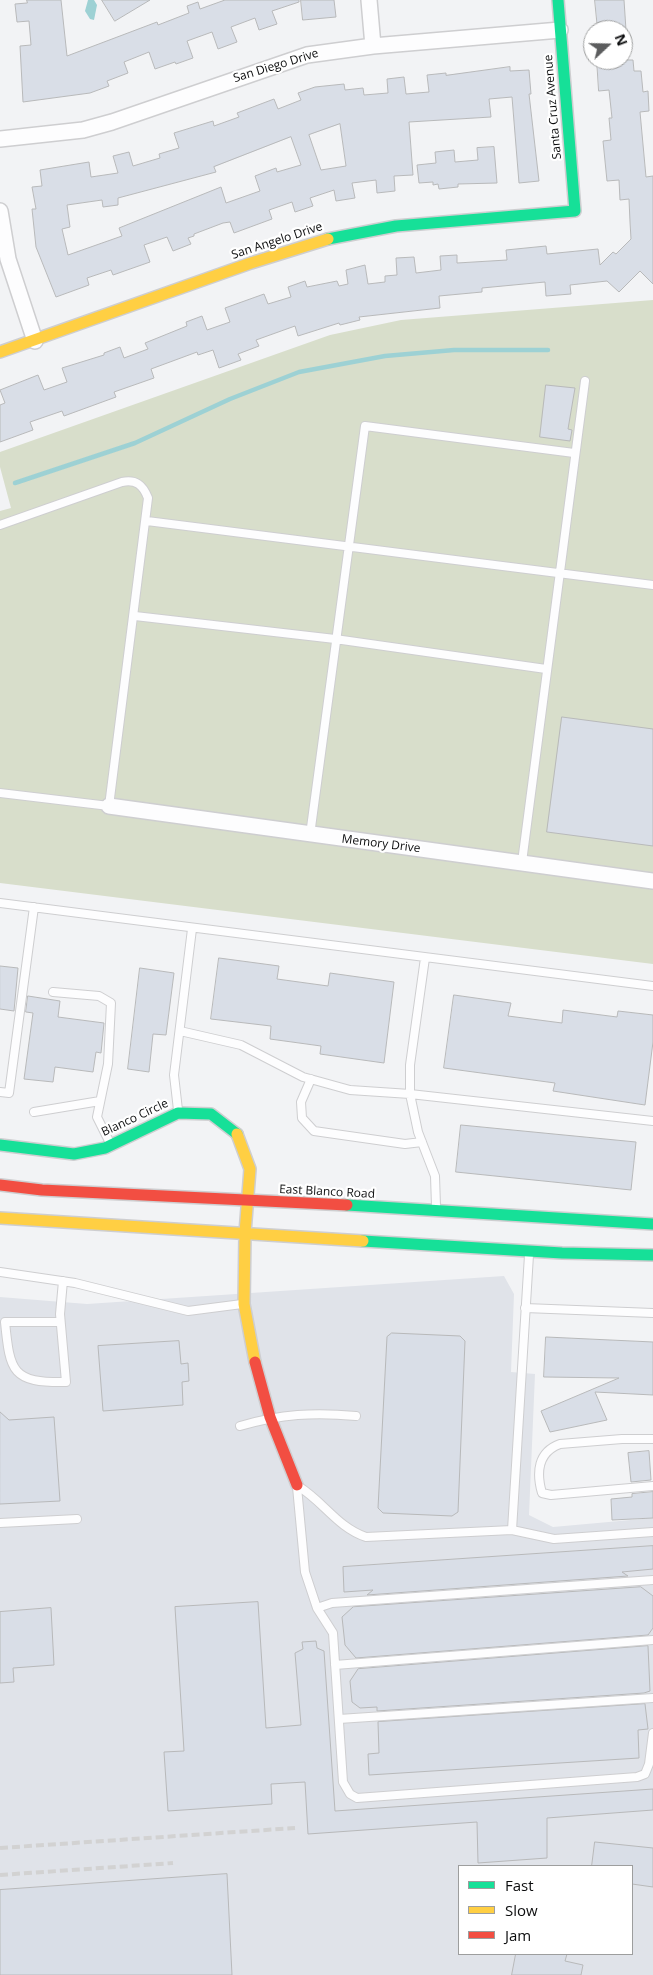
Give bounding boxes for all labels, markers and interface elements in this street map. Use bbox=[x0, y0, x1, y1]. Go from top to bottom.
north arrow bbox=[583, 20, 633, 70]
text: N bbox=[611, 31, 632, 49]
street label: San Diego Drive bbox=[232, 46, 320, 86]
street label: Santa Cruz Avenue bbox=[541, 54, 565, 160]
street label: San Angelo Drive bbox=[230, 220, 324, 262]
street label: Memory Drive bbox=[341, 832, 421, 856]
street label: Blanco Circle bbox=[99, 1096, 171, 1140]
street label: East Blanco Road bbox=[279, 1182, 375, 1202]
legend bbox=[458, 1865, 633, 1955]
text: Fast bbox=[505, 1875, 534, 1895]
text: Slow bbox=[505, 1900, 538, 1920]
text: Jam bbox=[505, 1925, 531, 1945]

